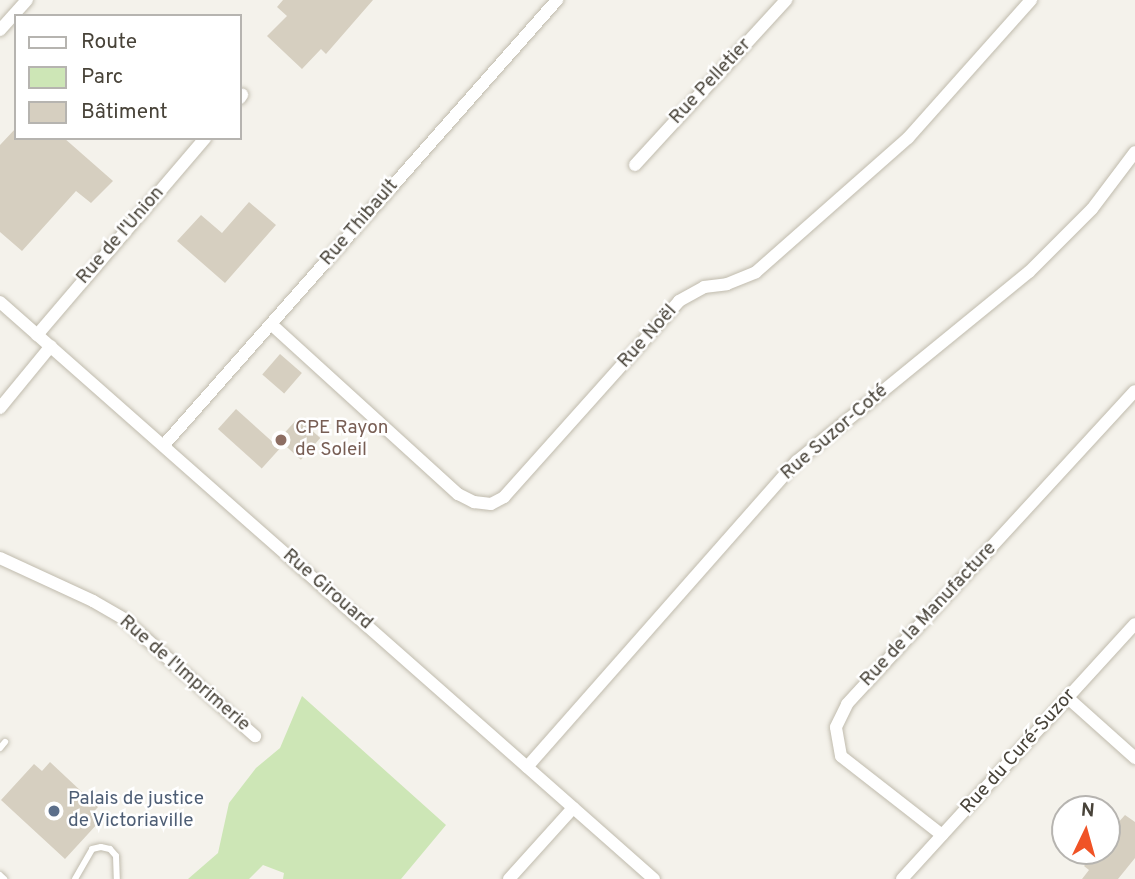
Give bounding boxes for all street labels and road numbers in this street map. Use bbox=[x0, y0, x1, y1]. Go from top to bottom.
street label: Rue Pelletier bbox=[665, 34, 757, 130]
street label: Rue Thibault bbox=[316, 175, 404, 271]
street label: Rue de l'Union bbox=[72, 183, 170, 289]
street label: Rue Noël bbox=[614, 301, 682, 373]
street label: Rue Suzor-Coté bbox=[777, 380, 893, 486]
street label: Rue de la Manufacture bbox=[856, 538, 1002, 692]
street label: Rue Girouard bbox=[277, 545, 377, 635]
street label: Rue de l'Imprimerie bbox=[114, 611, 254, 737]
street label: Rue du Curé-Suzor bbox=[957, 685, 1081, 819]

